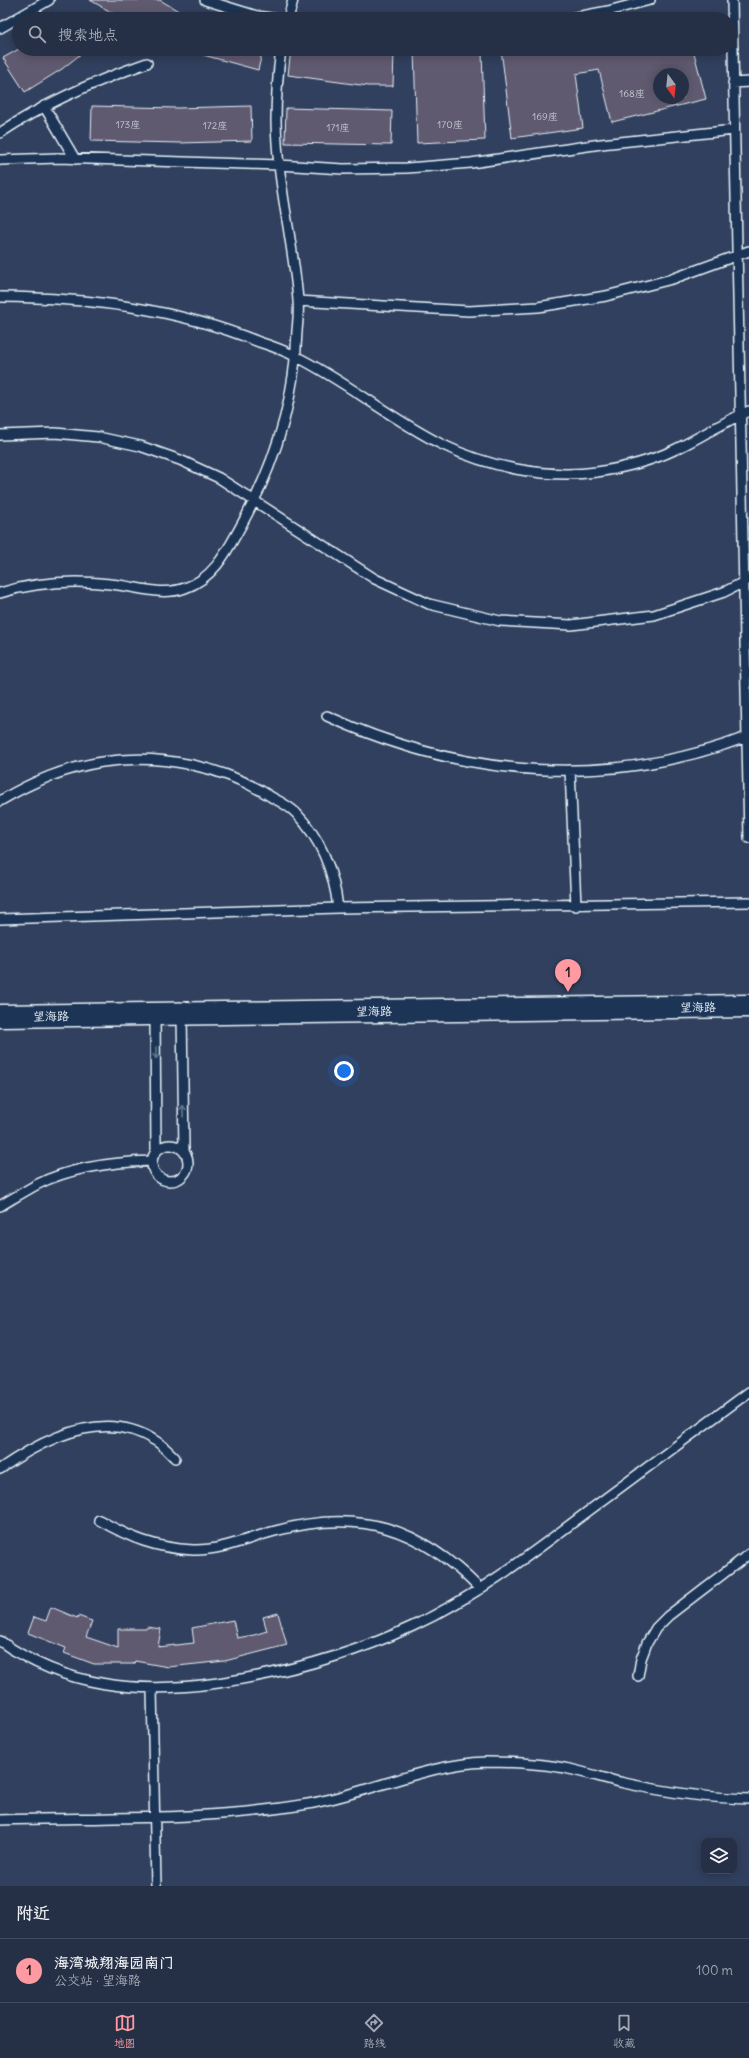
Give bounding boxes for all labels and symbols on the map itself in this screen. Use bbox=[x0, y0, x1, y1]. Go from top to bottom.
north arrow bbox=[653, 68, 689, 104]
house number: 168座 bbox=[619, 87, 645, 100]
house number: 169座 bbox=[532, 110, 558, 123]
house number: 173座 bbox=[116, 118, 140, 131]
house number: 170座 bbox=[437, 118, 463, 131]
house number: 172座 bbox=[203, 119, 227, 132]
house number: 171座 bbox=[327, 121, 349, 134]
pin: 1 bbox=[555, 959, 581, 992]
street label: 望海路 bbox=[680, 999, 716, 1015]
street label: 望海路 bbox=[356, 1003, 392, 1019]
street label: 望海路 bbox=[33, 1008, 69, 1024]
one-way arrow bbox=[152, 1046, 159, 1059]
your location bbox=[334, 1061, 354, 1081]
one-way arrow bbox=[179, 1105, 187, 1118]

